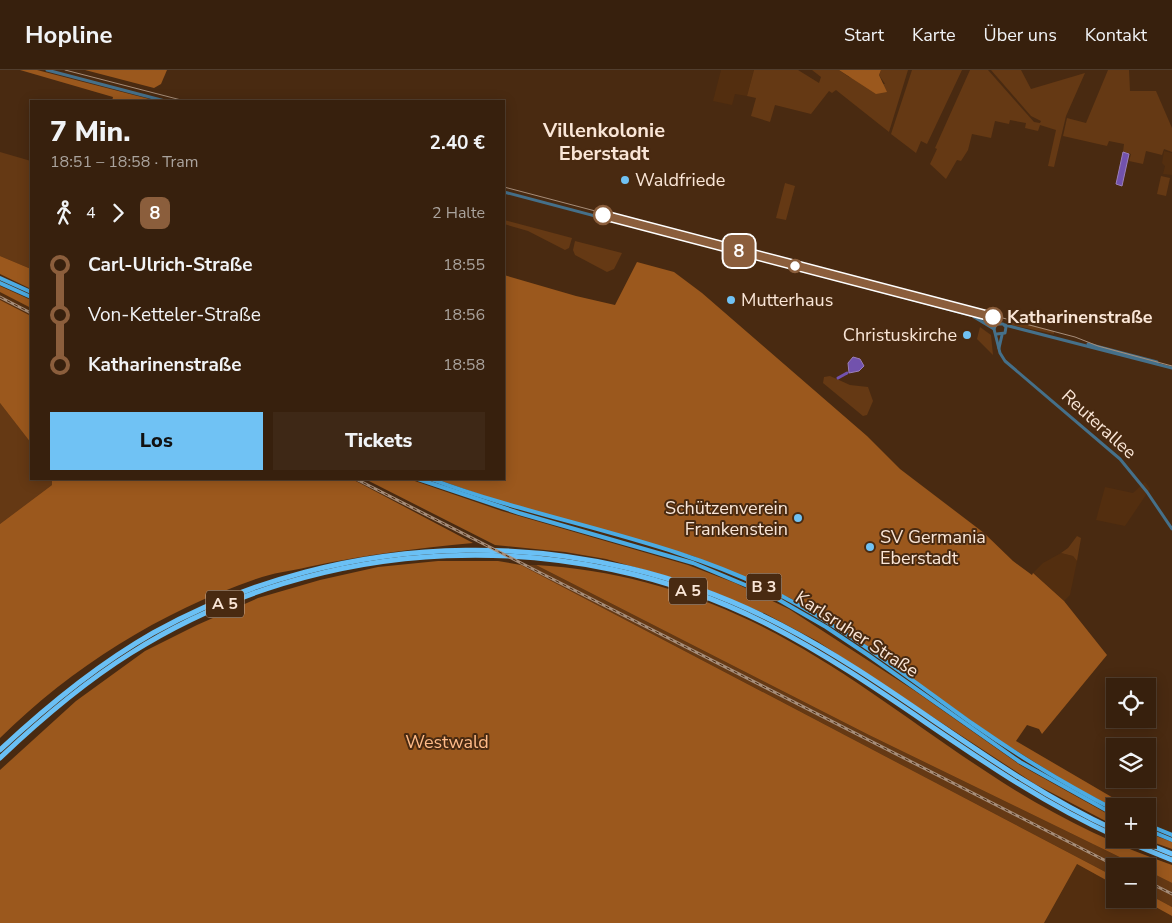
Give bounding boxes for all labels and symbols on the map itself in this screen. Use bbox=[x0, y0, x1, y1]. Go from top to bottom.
district label: Villenkolonie Eberstadt bbox=[542, 117, 665, 167]
place label: Waldfriede bbox=[635, 168, 725, 192]
marker: Waldfriede bbox=[619, 174, 631, 186]
unlabelled marker bbox=[593, 205, 613, 225]
line badge: 8 bbox=[723, 235, 755, 267]
unlabelled marker bbox=[788, 259, 802, 273]
place label: Mutterhaus bbox=[741, 288, 833, 312]
marker: Mutterhaus bbox=[725, 294, 737, 306]
place label: Katharinenstraße bbox=[1007, 305, 1153, 329]
marker: Katharinenstraße bbox=[983, 307, 1003, 327]
place label: Christuskirche bbox=[843, 323, 957, 347]
marker: Christuskirche bbox=[961, 329, 973, 341]
street label: Reuterallee bbox=[1056, 384, 1142, 464]
place label: Schützenverein Frankenstein bbox=[665, 496, 788, 541]
marker: Schützenverein Frankenstein bbox=[792, 512, 804, 524]
place label: SV Germania Eberstadt bbox=[880, 525, 986, 570]
marker: SV Germania Eberstadt bbox=[864, 541, 876, 553]
road number: B 3 bbox=[746, 574, 782, 600]
road number: A 5 bbox=[669, 578, 707, 604]
street label: Karlsruher Straße bbox=[791, 585, 923, 683]
road number: A 5 bbox=[206, 590, 244, 618]
park label: Westwald bbox=[405, 730, 489, 754]

